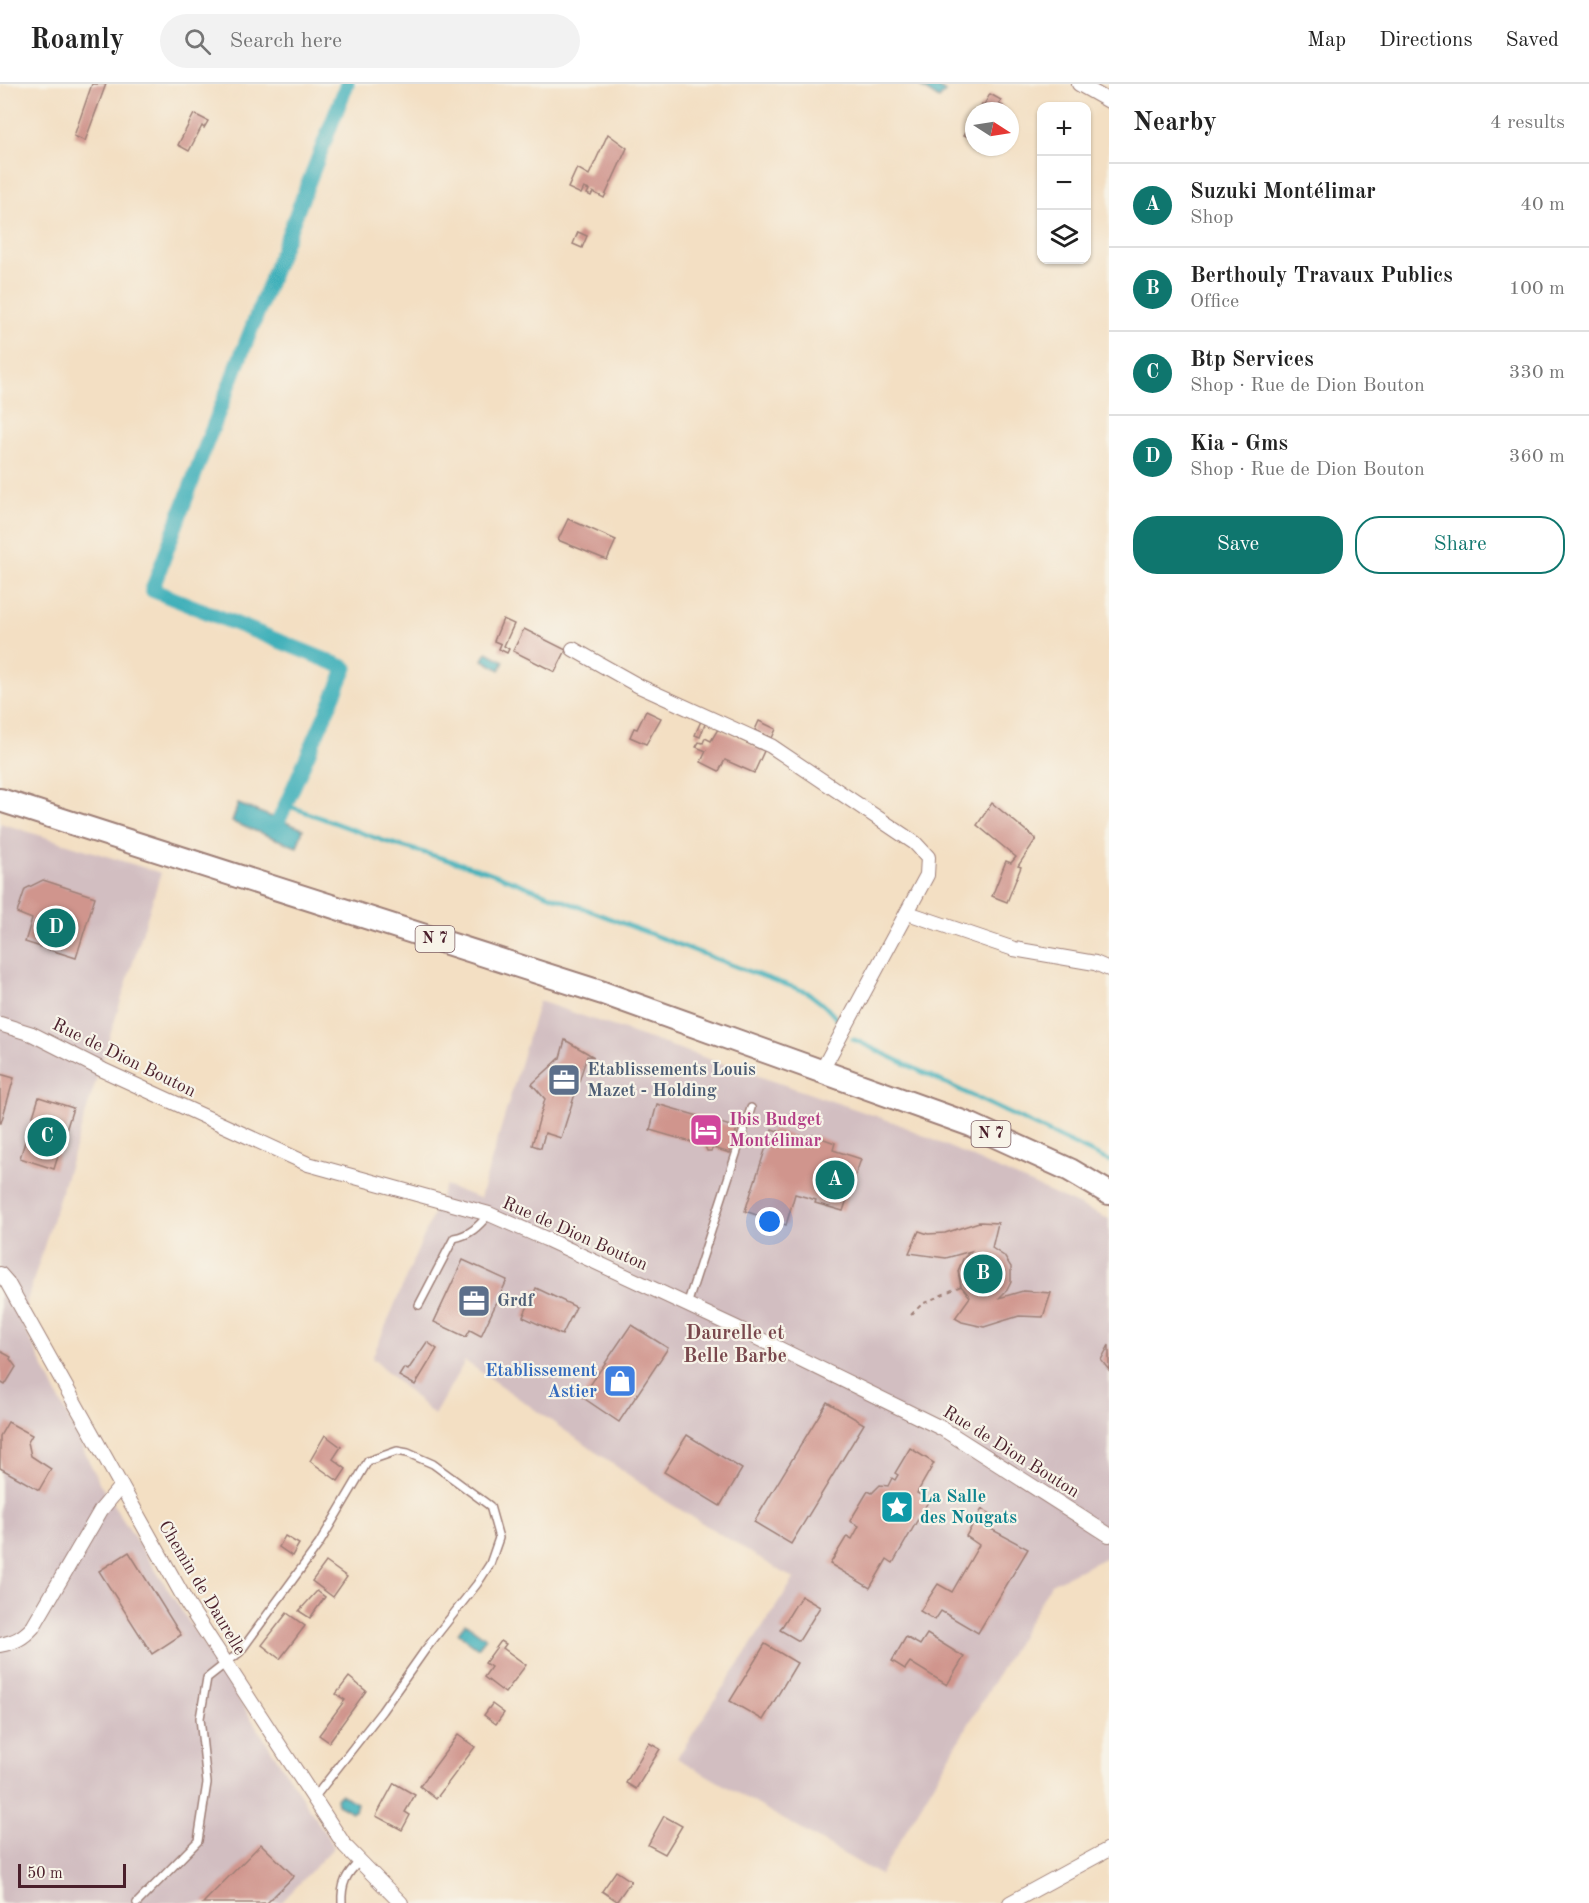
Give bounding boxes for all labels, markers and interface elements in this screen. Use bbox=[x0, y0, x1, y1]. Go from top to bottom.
search box bbox=[160, 14, 580, 68]
icon: search bbox=[181, 25, 214, 58]
text: Roamly bbox=[30, 27, 124, 55]
text: Search here bbox=[229, 30, 342, 52]
text: Map bbox=[1307, 30, 1346, 51]
text: Directions bbox=[1379, 30, 1473, 51]
text: Saved bbox=[1506, 30, 1559, 51]
north arrow bbox=[965, 102, 1019, 156]
map controls bbox=[1037, 102, 1091, 264]
button: + bbox=[1037, 102, 1091, 156]
text: Nearby bbox=[1133, 110, 1217, 136]
text: 4 results bbox=[1490, 113, 1565, 133]
button: − bbox=[1037, 156, 1091, 210]
text: Suzuki Montélimar bbox=[1190, 181, 1376, 203]
text: A bbox=[1145, 195, 1160, 215]
text: 40 m bbox=[1520, 195, 1565, 215]
text: Shop bbox=[1190, 208, 1234, 228]
button: layers bbox=[1037, 210, 1091, 264]
text: Berthouly Travaux Publics bbox=[1190, 265, 1453, 287]
text: B bbox=[1145, 279, 1160, 299]
text: 100 m bbox=[1509, 279, 1565, 299]
text: Office bbox=[1190, 292, 1239, 312]
text: Btp Services bbox=[1190, 349, 1314, 371]
text: C bbox=[1146, 363, 1159, 383]
text: 330 m bbox=[1509, 363, 1565, 383]
text: Shop · Rue de Dion Bouton bbox=[1190, 376, 1425, 396]
text: Kia - Gms bbox=[1190, 433, 1288, 455]
text: D bbox=[1145, 447, 1160, 467]
text: 360 m bbox=[1509, 447, 1565, 467]
text: Shop · Rue de Dion Bouton bbox=[1190, 460, 1425, 480]
button: Save bbox=[1133, 516, 1343, 574]
button: Share bbox=[1355, 516, 1565, 574]
pin: D bbox=[36, 906, 76, 950]
road number: N 7 bbox=[416, 926, 454, 952]
street label: Rue de Dion Bouton bbox=[49, 1015, 199, 1101]
place label: Etablissements Louis Mazet - Holding bbox=[587, 1061, 756, 1100]
office icon: Etablissements Louis Mazet - Holding bbox=[546, 1062, 582, 1098]
place label: Ibis Budget Montélimar bbox=[729, 1111, 822, 1150]
hotel icon: Ibis Budget Montélimar bbox=[688, 1112, 724, 1148]
pin: C bbox=[28, 1114, 66, 1160]
road number: N 7 bbox=[972, 1121, 1010, 1147]
pin: A bbox=[816, 1158, 854, 1202]
street label: Rue de Dion Bouton bbox=[500, 1194, 651, 1274]
your location bbox=[755, 1207, 784, 1236]
pin: B bbox=[964, 1252, 1002, 1296]
office icon: Grdf bbox=[456, 1283, 492, 1319]
place label: Grdf bbox=[497, 1292, 535, 1310]
district label: Daurelle et Belle Barbe bbox=[683, 1324, 787, 1367]
place label: Etablissement Astier bbox=[485, 1362, 597, 1401]
shop icon: Etablissement Astier bbox=[602, 1363, 638, 1399]
street label: Rue de Dion Bouton bbox=[940, 1403, 1083, 1501]
place label: La Salle des Nougats bbox=[920, 1488, 1017, 1527]
place icon: La Salle des Nougats bbox=[879, 1489, 915, 1525]
street label: Chemin de Daurelle bbox=[155, 1518, 249, 1658]
scale bar bbox=[18, 1861, 126, 1888]
text: 50 m bbox=[27, 1866, 63, 1882]

